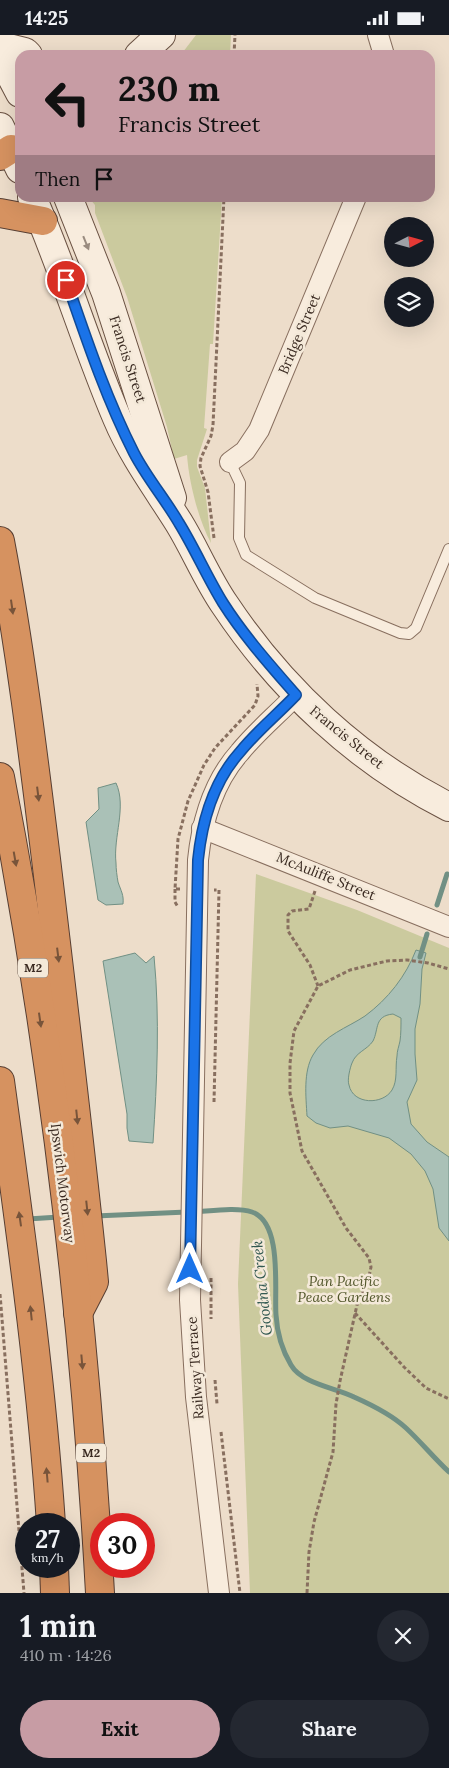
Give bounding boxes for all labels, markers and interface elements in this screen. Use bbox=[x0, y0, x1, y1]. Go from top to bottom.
text: 14:25 bbox=[25, 6, 68, 30]
text: 230 m bbox=[118, 66, 220, 111]
icon: left bbox=[35, 70, 100, 135]
text: Francis Street bbox=[118, 110, 260, 138]
icon: arrive bbox=[90, 165, 118, 193]
text: Then bbox=[35, 167, 80, 191]
north arrow bbox=[384, 217, 434, 267]
map controls bbox=[384, 217, 434, 327]
one-way arrow bbox=[82, 236, 90, 251]
pin bbox=[45, 259, 87, 301]
icon: arrive bbox=[52, 266, 80, 294]
button: layers bbox=[384, 277, 434, 327]
street label: Bridge Street bbox=[274, 291, 324, 377]
street label: Francis Street bbox=[105, 313, 151, 405]
one-way arrow bbox=[8, 599, 16, 615]
street label: Francis Street bbox=[306, 702, 388, 773]
one-way arrow bbox=[34, 786, 42, 802]
street label: McAuliffe Street bbox=[274, 848, 379, 904]
one-way arrow bbox=[11, 852, 19, 868]
one-way arrow bbox=[54, 948, 62, 964]
road number: M2 bbox=[18, 959, 48, 977]
one-way arrow bbox=[37, 1012, 45, 1028]
one-way arrow bbox=[73, 1109, 81, 1125]
street label: Ipswich Motorway bbox=[47, 1122, 79, 1244]
one-way arrow bbox=[83, 1201, 91, 1217]
one-way arrow bbox=[15, 1211, 23, 1227]
water label: Goodna Creek bbox=[247, 1239, 276, 1337]
position arrow bbox=[163, 1242, 215, 1294]
park label: Pan Pacific Peace Gardens bbox=[298, 1272, 390, 1306]
one-way arrow bbox=[27, 1305, 35, 1321]
street label: Railway Terrace bbox=[182, 1316, 208, 1420]
one-way arrow bbox=[78, 1354, 86, 1370]
road number: M2 bbox=[76, 1444, 106, 1463]
one-way arrow bbox=[43, 1467, 51, 1483]
speed limit sign: 30 bbox=[90, 1513, 155, 1578]
text: 27 bbox=[35, 1523, 60, 1555]
text: km/h bbox=[31, 1550, 64, 1565]
text: 1 min bbox=[20, 1607, 97, 1645]
button: close bbox=[377, 1610, 429, 1662]
text: 410 m · 14:26 bbox=[20, 1645, 112, 1665]
button: Exit bbox=[20, 1700, 220, 1758]
button: Share bbox=[230, 1700, 429, 1758]

